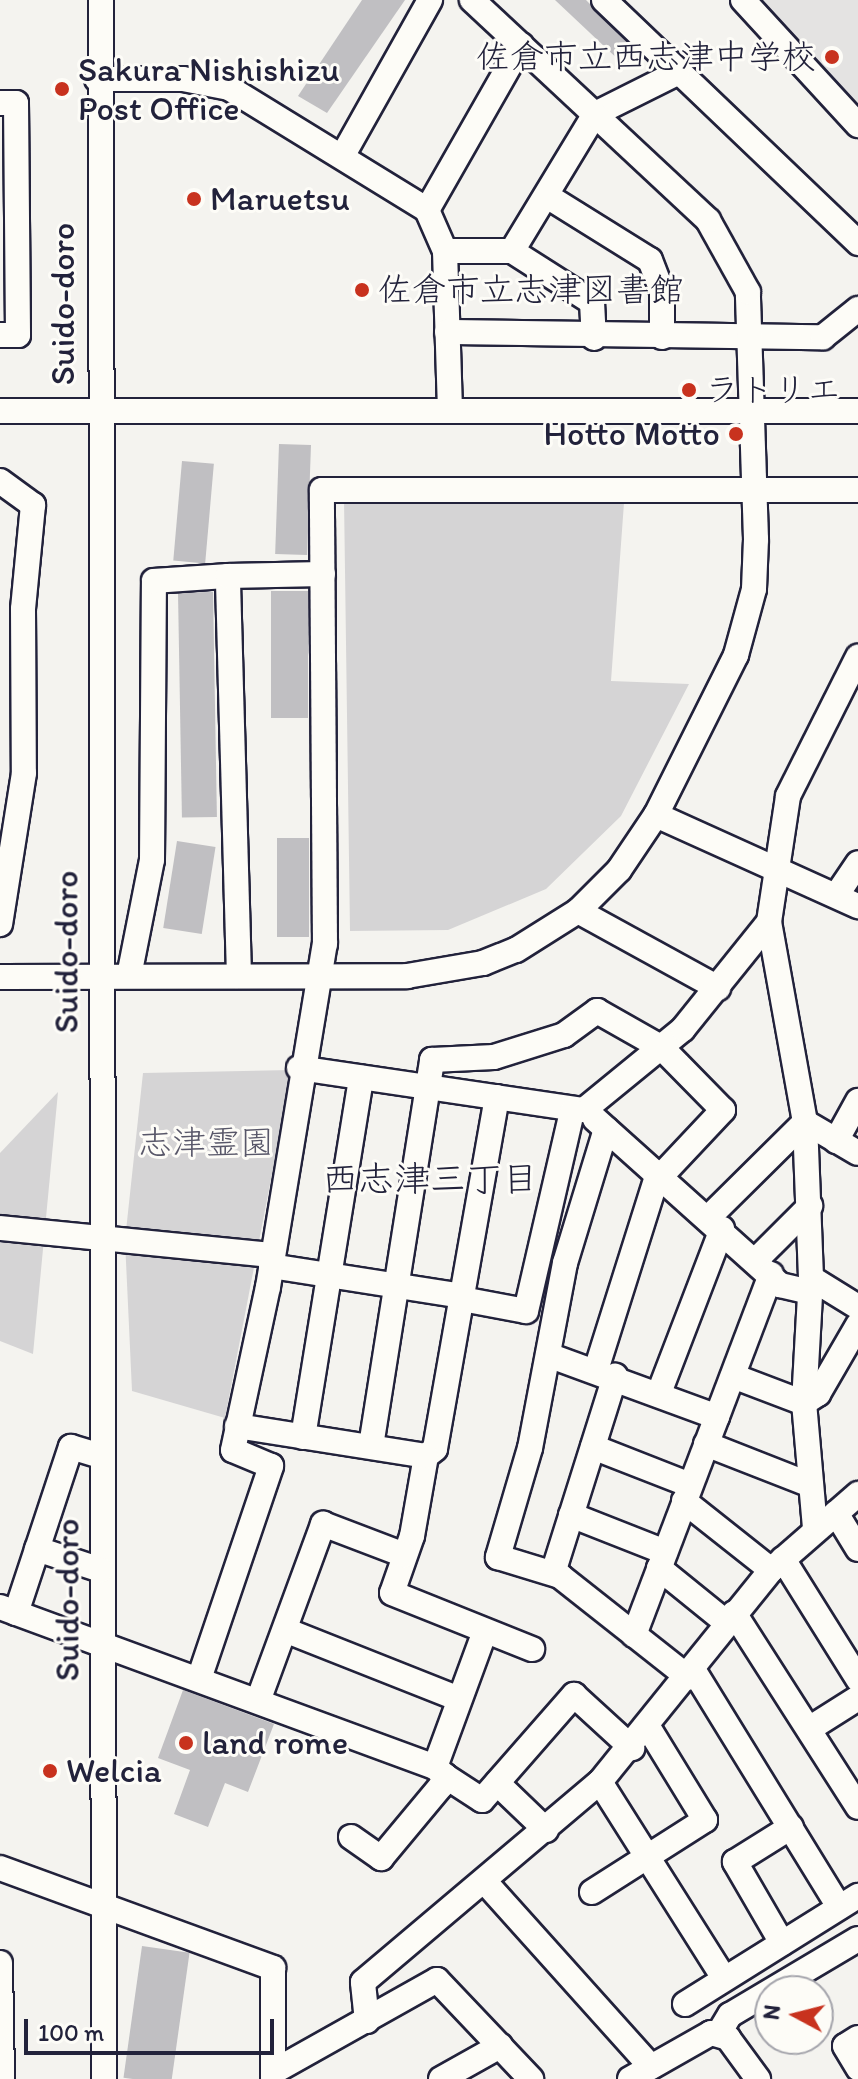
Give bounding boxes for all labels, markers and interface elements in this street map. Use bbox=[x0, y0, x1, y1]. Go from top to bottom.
place label: 佐倉市立西志津中学校 bbox=[476, 37, 816, 77]
marker: 佐倉市立西志津中学校 bbox=[823, 48, 841, 66]
place label: Sakura Nishishizu Post Office bbox=[78, 49, 338, 128]
marker: Sakura Nishishizu Post Office bbox=[53, 80, 71, 98]
place label: Maruetsu bbox=[210, 179, 350, 219]
marker: Maruetsu bbox=[185, 190, 203, 208]
street label: Suido-doro bbox=[43, 223, 83, 385]
place label: 佐倉市立志津図書館 bbox=[378, 270, 684, 310]
marker: 佐倉市立志津図書館 bbox=[353, 281, 371, 299]
place label: ラトリエ bbox=[705, 370, 841, 410]
marker: ラトリエ bbox=[680, 381, 698, 399]
place label: Hotto Motto bbox=[544, 414, 720, 454]
marker: Hotto Motto bbox=[727, 425, 745, 443]
street label: Suido-doro bbox=[46, 871, 86, 1033]
park label: 志津霊園 bbox=[138, 1123, 274, 1163]
district label: 西志津三丁目 bbox=[322, 1157, 538, 1201]
street label: Suido-doro bbox=[47, 1519, 87, 1681]
place label: land rome bbox=[202, 1723, 348, 1763]
marker: land rome bbox=[177, 1734, 195, 1752]
place label: Welcia bbox=[66, 1751, 162, 1791]
marker: Welcia bbox=[41, 1762, 59, 1780]
north arrow bbox=[754, 1975, 834, 2055]
scale bar bbox=[28, 2003, 278, 2053]
text: N bbox=[757, 2003, 786, 2021]
text: 100 m bbox=[38, 2018, 104, 2047]

